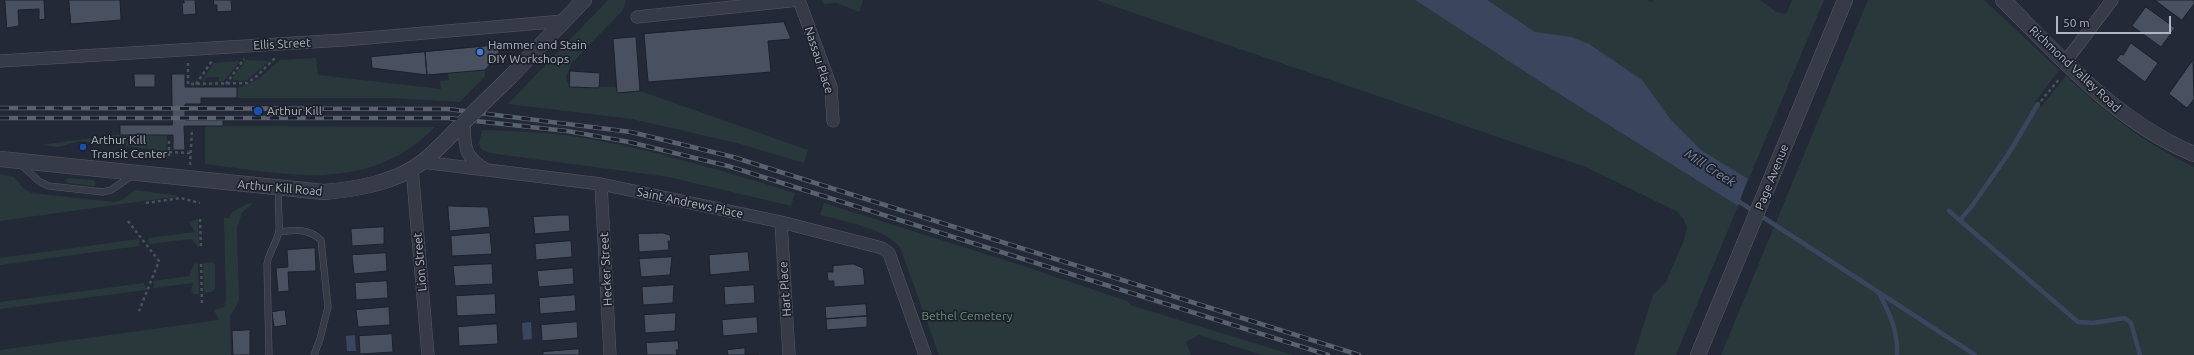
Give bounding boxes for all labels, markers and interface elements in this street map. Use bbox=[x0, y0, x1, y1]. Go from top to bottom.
scale bar bbox=[2058, 8, 2173, 34]
text: 50 m bbox=[2063, 16, 2090, 29]
street label: Richmond Valley Road bbox=[2026, 23, 2124, 115]
street label: Nassau Place bbox=[801, 25, 837, 95]
street label: Ellis Street bbox=[253, 35, 311, 53]
place label: Hammer and Stain DIY Workshops bbox=[488, 38, 587, 66]
marker: Hammer and Stain DIY Workshops bbox=[475, 47, 485, 57]
place label: Arthur Kill bbox=[267, 104, 322, 118]
marker: Arthur Kill bbox=[252, 105, 264, 117]
place label: Arthur Kill Transit Center bbox=[91, 133, 167, 161]
marker: Arthur Kill Transit Center bbox=[78, 142, 88, 152]
street label: Page Avenue bbox=[1752, 142, 1792, 212]
water label: Mill Creek bbox=[1682, 146, 1738, 190]
street label: Arthur Kill Road bbox=[237, 177, 323, 199]
street label: Saint Andrews Place bbox=[635, 185, 745, 221]
street label: Lion Street bbox=[410, 232, 430, 292]
street label: Hecker Street bbox=[597, 232, 615, 306]
street label: Hart Place bbox=[776, 261, 794, 317]
park label: Bethel Cemetery bbox=[921, 309, 1013, 323]

